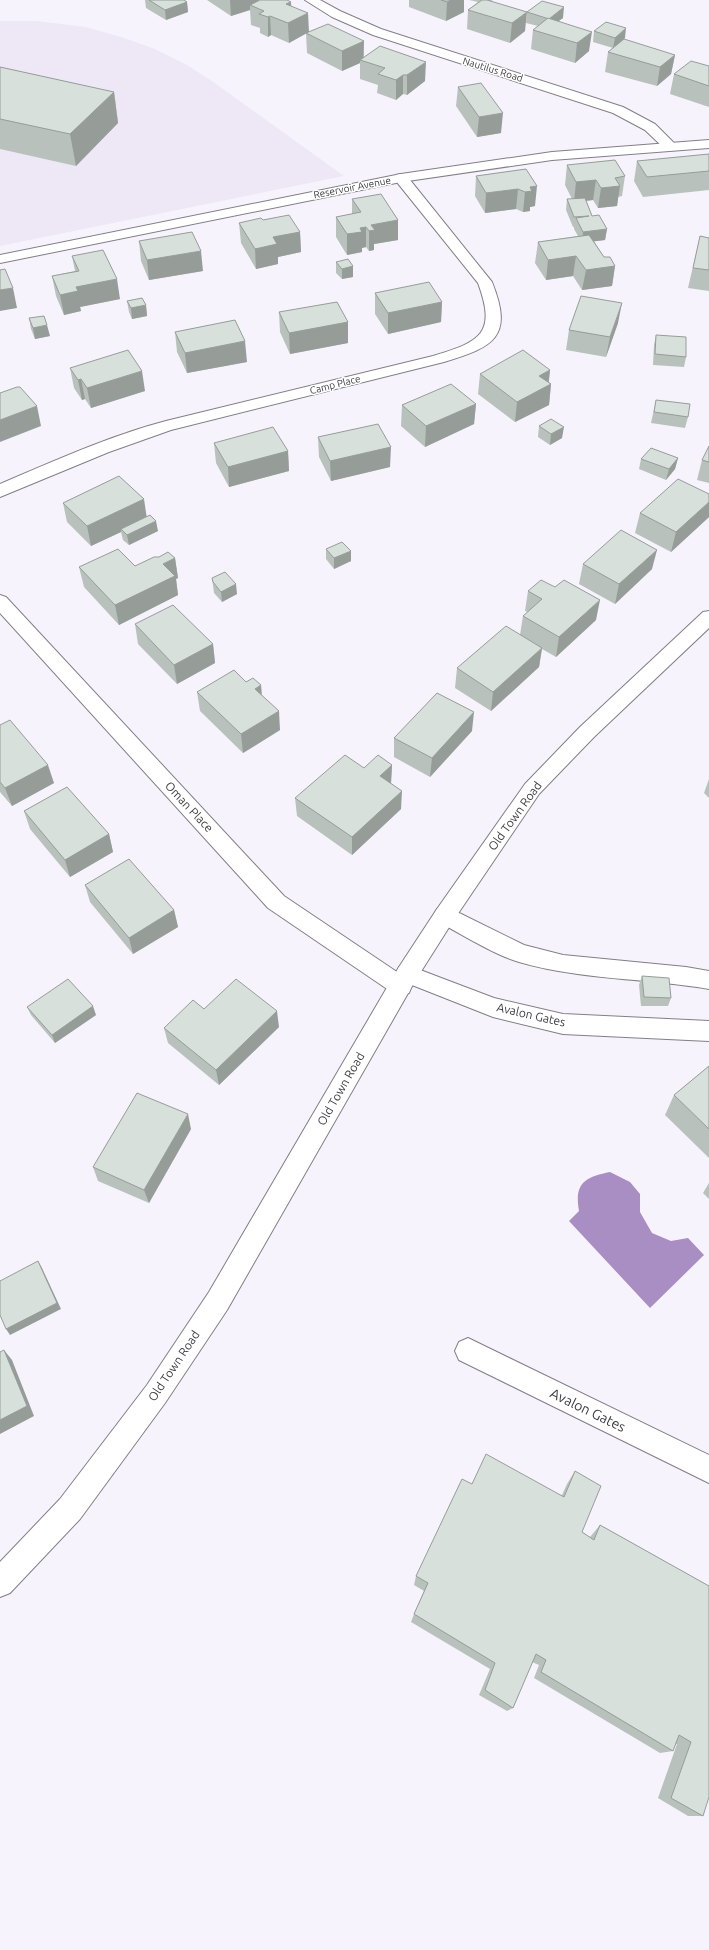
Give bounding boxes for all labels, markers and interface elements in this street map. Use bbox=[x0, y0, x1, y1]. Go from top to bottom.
street label: Nautilus Road bbox=[461, 55, 524, 84]
street label: Reservoir Avenue bbox=[313, 175, 392, 200]
street label: Camp Place bbox=[309, 373, 362, 396]
street label: Oman Place bbox=[163, 779, 216, 835]
street label: Old Town Road bbox=[485, 779, 544, 853]
street label: Avalon Gates bbox=[496, 1000, 567, 1029]
street label: Old Town Road bbox=[314, 1050, 367, 1127]
street label: Old Town Road bbox=[145, 1328, 202, 1403]
street label: Avalon Gates bbox=[548, 1385, 628, 1435]

